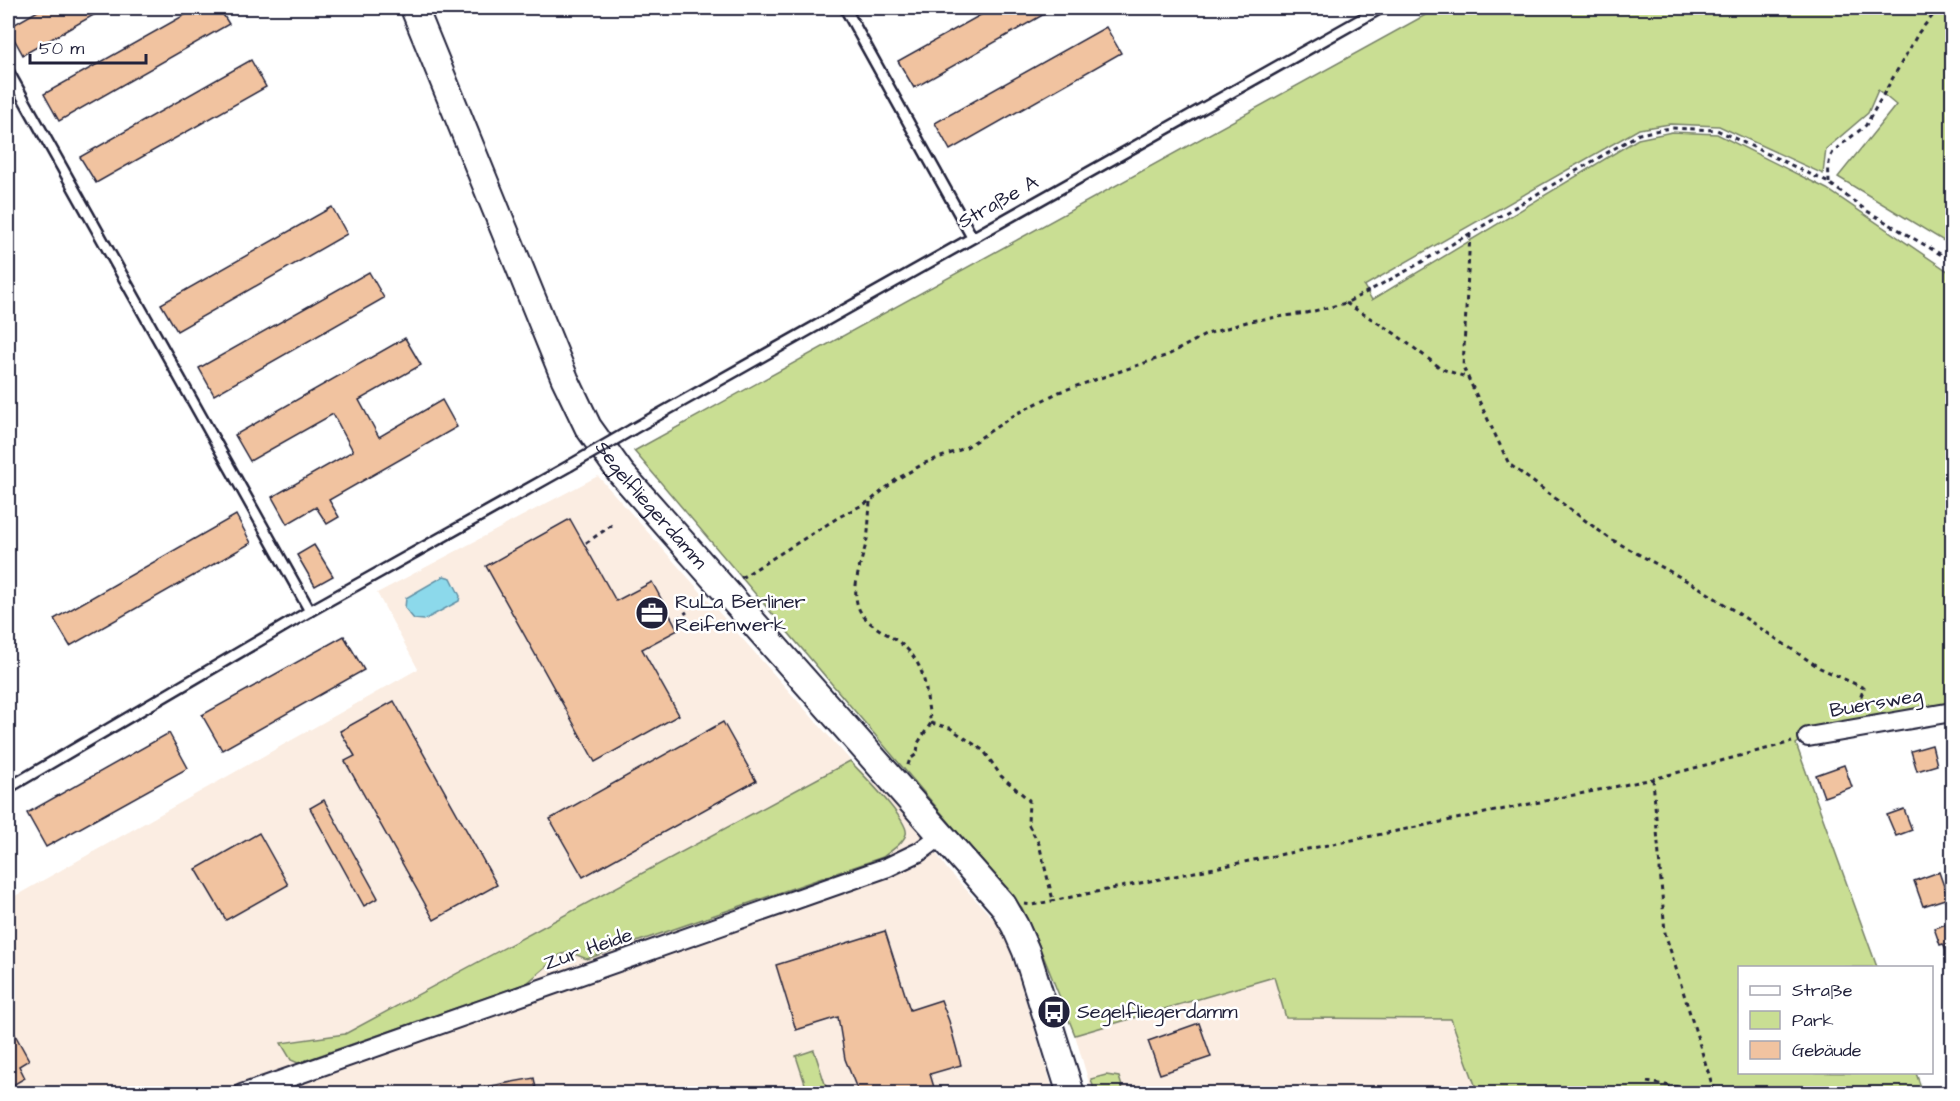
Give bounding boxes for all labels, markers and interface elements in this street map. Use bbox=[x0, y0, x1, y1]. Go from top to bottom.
scale bar bbox=[30, 27, 146, 65]
text: 50 m bbox=[39, 36, 84, 61]
street label: Straße A bbox=[953, 168, 1043, 236]
street label: Segelfliegerdamm bbox=[588, 435, 714, 575]
place label: RuLa Berliner Reifenwerk bbox=[675, 588, 806, 639]
office icon: RuLa Berliner Reifenwerk bbox=[634, 595, 670, 631]
street label: Buersweg bbox=[1827, 681, 1925, 726]
street label: Zur Heide bbox=[540, 921, 636, 977]
legend bbox=[1738, 966, 1933, 1074]
text: Straße bbox=[1792, 978, 1853, 1003]
bus stop icon: Segelfliegerdamm bbox=[1036, 994, 1072, 1030]
place label: Segelfliegerdamm bbox=[1077, 998, 1238, 1027]
text: Park bbox=[1792, 1008, 1834, 1033]
text: Gebäude bbox=[1792, 1038, 1862, 1063]

